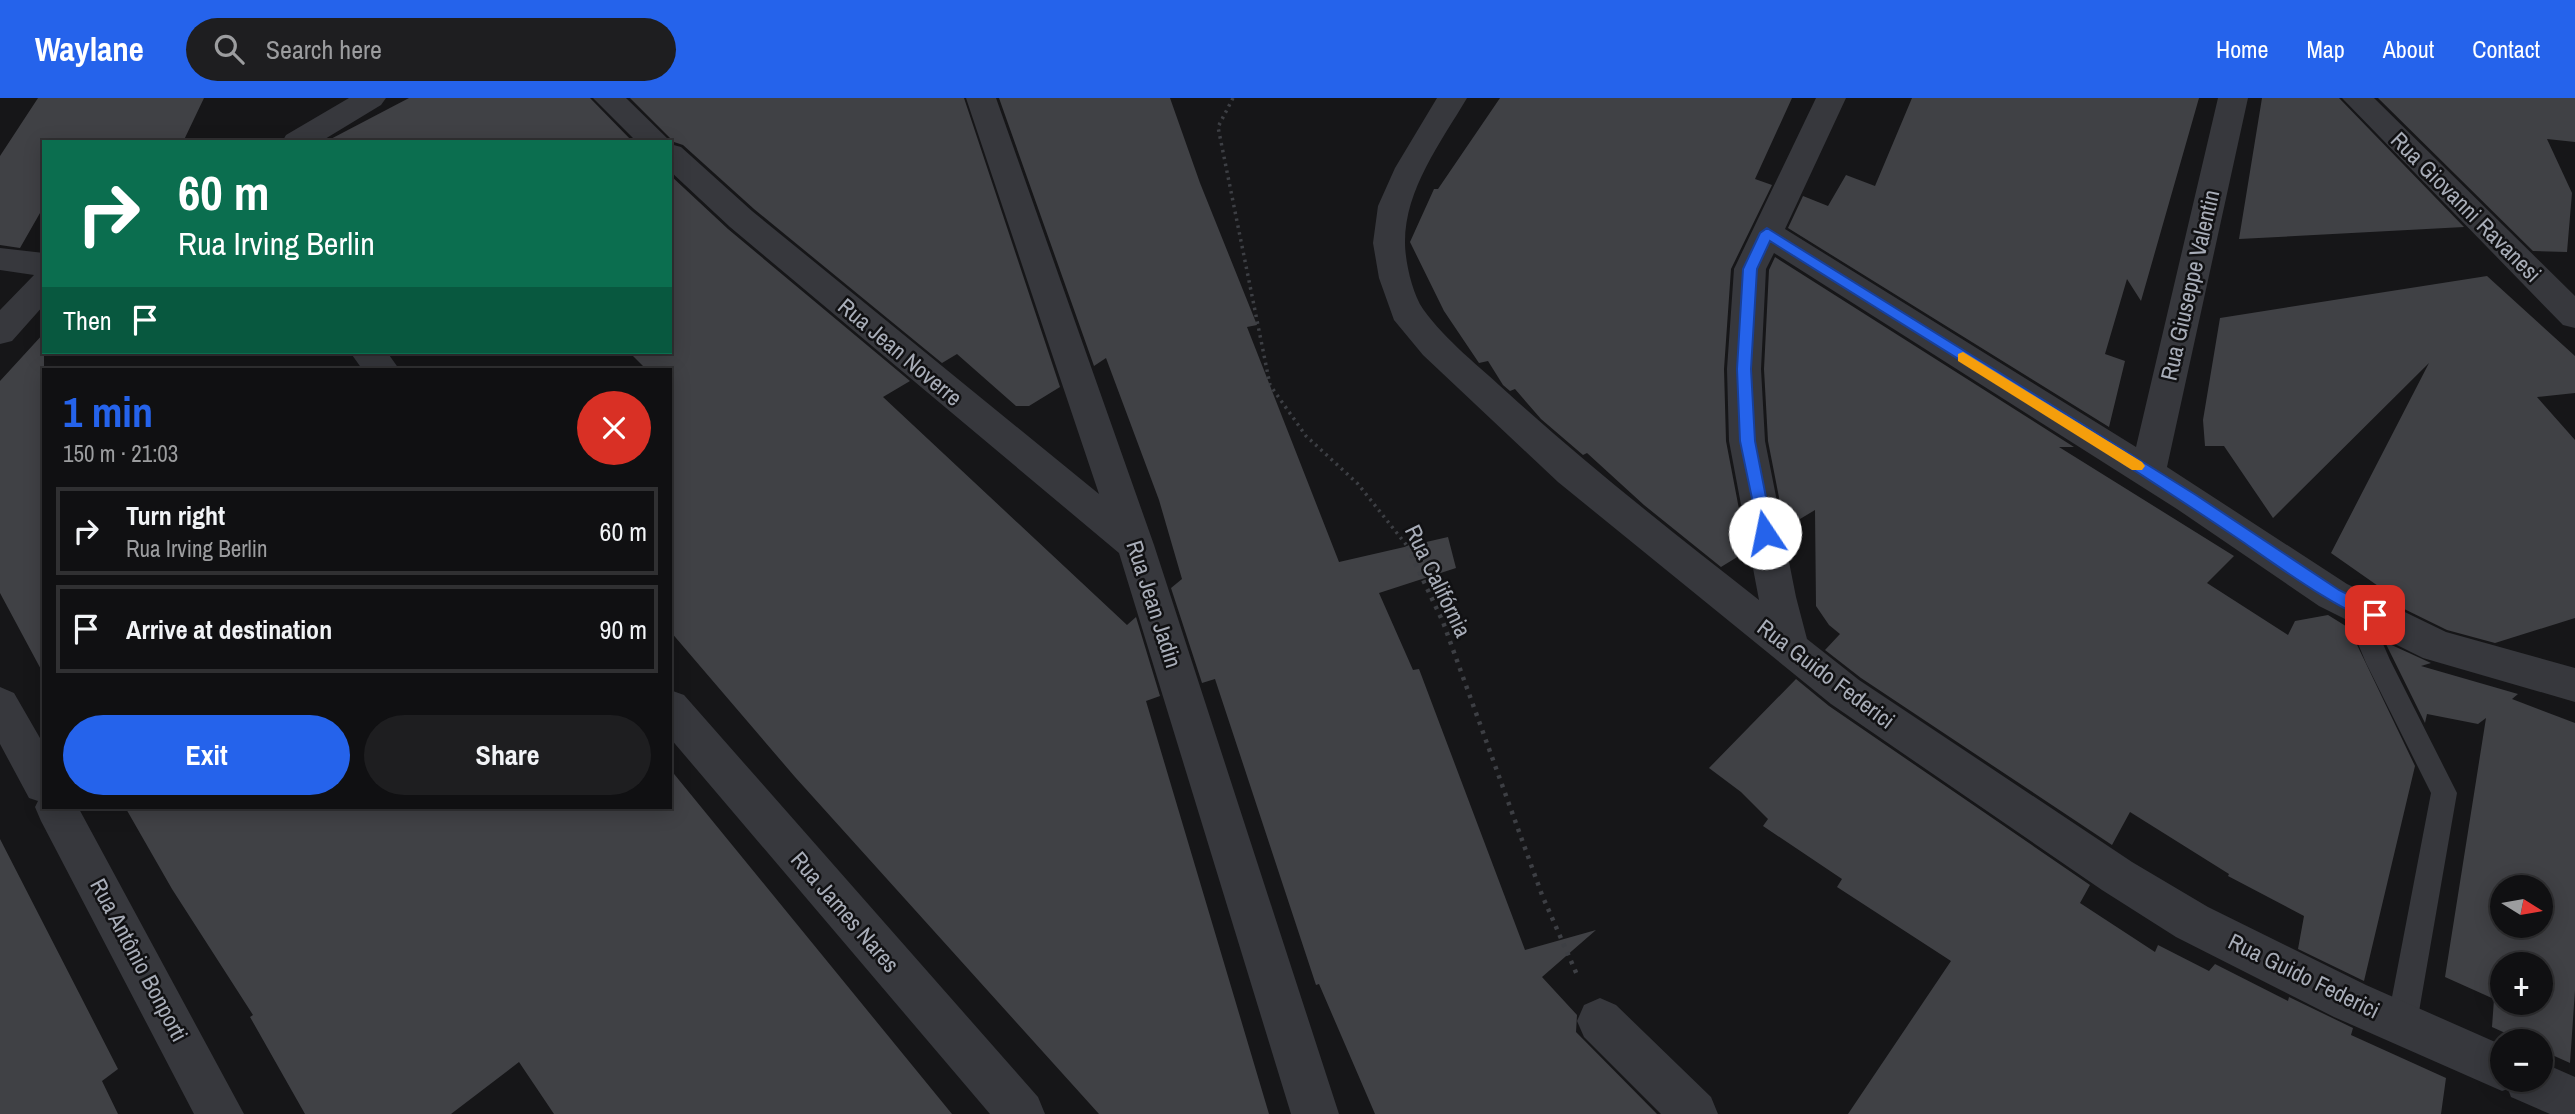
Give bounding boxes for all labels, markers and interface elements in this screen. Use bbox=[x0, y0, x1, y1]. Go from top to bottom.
search box bbox=[186, 18, 676, 81]
text: Waylane bbox=[35, 27, 144, 71]
icon: search bbox=[210, 30, 248, 68]
text: Search here bbox=[266, 32, 382, 67]
text: Home bbox=[2216, 33, 2268, 65]
text: Map bbox=[2306, 33, 2345, 65]
text: About bbox=[2383, 33, 2434, 65]
text: Contact bbox=[2472, 33, 2540, 65]
street label: Rua Giovanni Ravanesi bbox=[2384, 125, 2548, 289]
text: 60 m bbox=[178, 159, 270, 225]
icon: right bbox=[63, 168, 154, 259]
street label: Rua Giuseppe Valentin bbox=[2153, 187, 2227, 383]
text: Rua Irving Berlin bbox=[178, 222, 375, 265]
street label: Rua Jean Noverre bbox=[832, 291, 969, 413]
icon: arrive bbox=[126, 301, 164, 339]
text: Then bbox=[63, 303, 112, 338]
text: 1 min bbox=[63, 384, 153, 440]
button: close bbox=[577, 391, 651, 465]
text: 150 m · 21:03 bbox=[63, 438, 178, 469]
position arrow bbox=[1728, 496, 1802, 570]
text: Turn right bbox=[126, 498, 225, 533]
icon: right bbox=[67, 512, 105, 550]
text: 60 m bbox=[600, 514, 647, 549]
street label: Rua Califórnia bbox=[1398, 519, 1479, 643]
text: Rua Irving Berlin bbox=[126, 533, 268, 564]
street label: Rua Jean Jadin bbox=[1119, 536, 1190, 671]
pin bbox=[2345, 585, 2405, 645]
icon: arrive bbox=[2356, 596, 2394, 634]
icon: arrive bbox=[67, 610, 105, 648]
text: Arrive at destination bbox=[126, 612, 332, 647]
text: 90 m bbox=[600, 612, 647, 647]
street label: Rua Guido Federici bbox=[1751, 612, 1901, 736]
button: Exit bbox=[63, 715, 350, 795]
button: Share bbox=[364, 715, 651, 795]
street label: Rua James Nares bbox=[784, 845, 907, 979]
street label: Rua Antônio Bonporti bbox=[83, 873, 195, 1047]
north arrow bbox=[2490, 875, 2553, 938]
map controls bbox=[2490, 875, 2553, 1092]
street label: Rua Guido Federici bbox=[2223, 926, 2385, 1026]
button: + bbox=[2490, 952, 2553, 1015]
button: − bbox=[2490, 1029, 2553, 1092]

